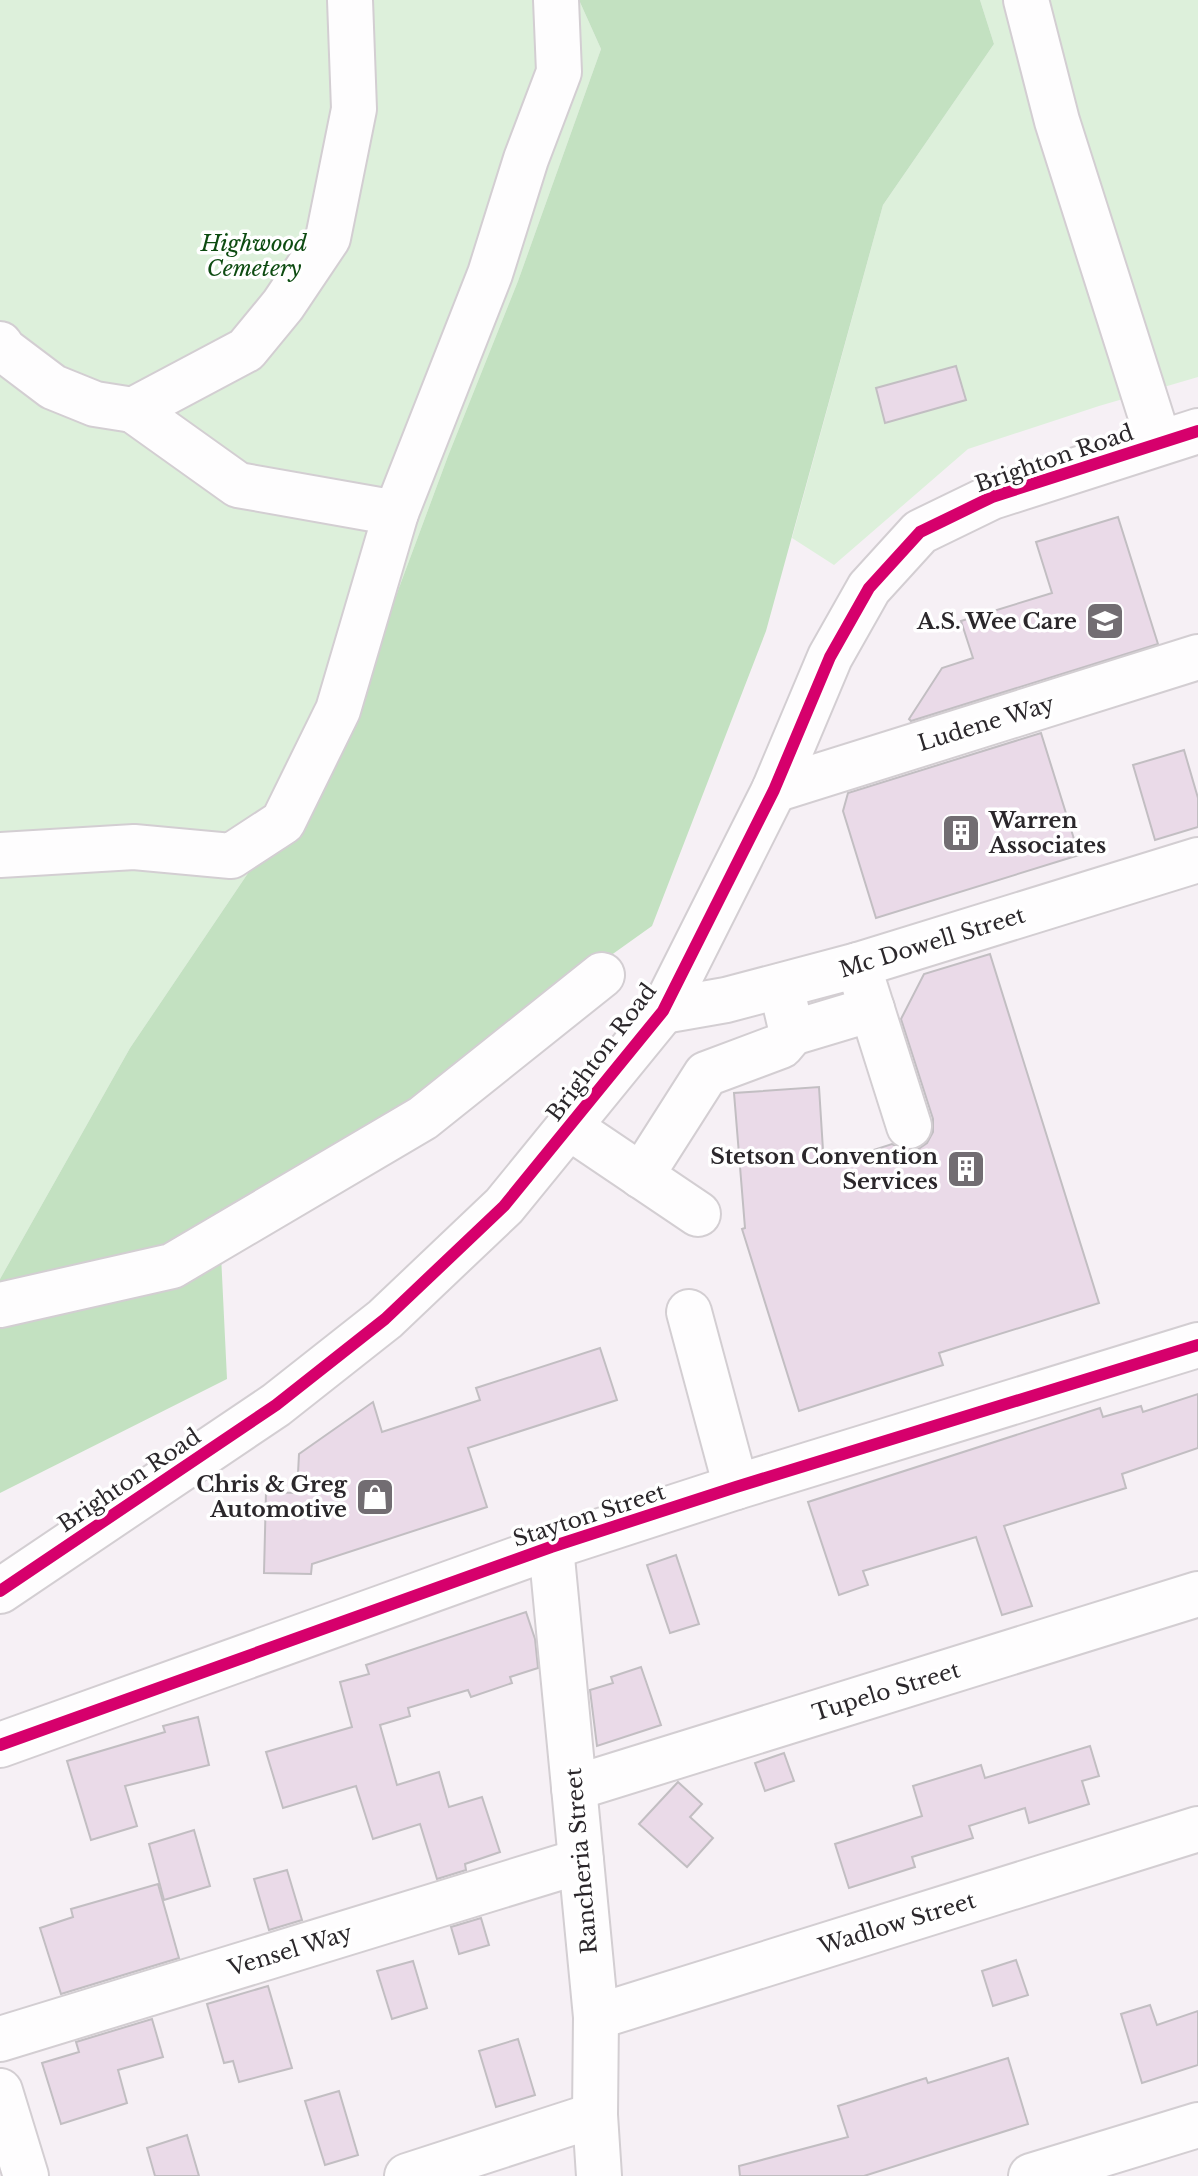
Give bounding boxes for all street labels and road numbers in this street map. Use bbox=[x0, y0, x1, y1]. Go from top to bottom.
street label: Brighton Road bbox=[971, 419, 1137, 498]
street label: Ludene Way bbox=[915, 690, 1058, 757]
street label: Mc Dowell Street bbox=[836, 901, 1029, 984]
street label: Brighton Road bbox=[541, 978, 662, 1127]
street label: Brighton Road bbox=[53, 1423, 206, 1538]
street label: Stayton Street bbox=[510, 1478, 669, 1553]
street label: Tupelo Street bbox=[809, 1656, 964, 1727]
street label: Rancheria Street bbox=[560, 1766, 603, 1955]
street label: Wadlow Street bbox=[814, 1887, 980, 1960]
street label: Vensel Way bbox=[224, 1919, 355, 1982]

